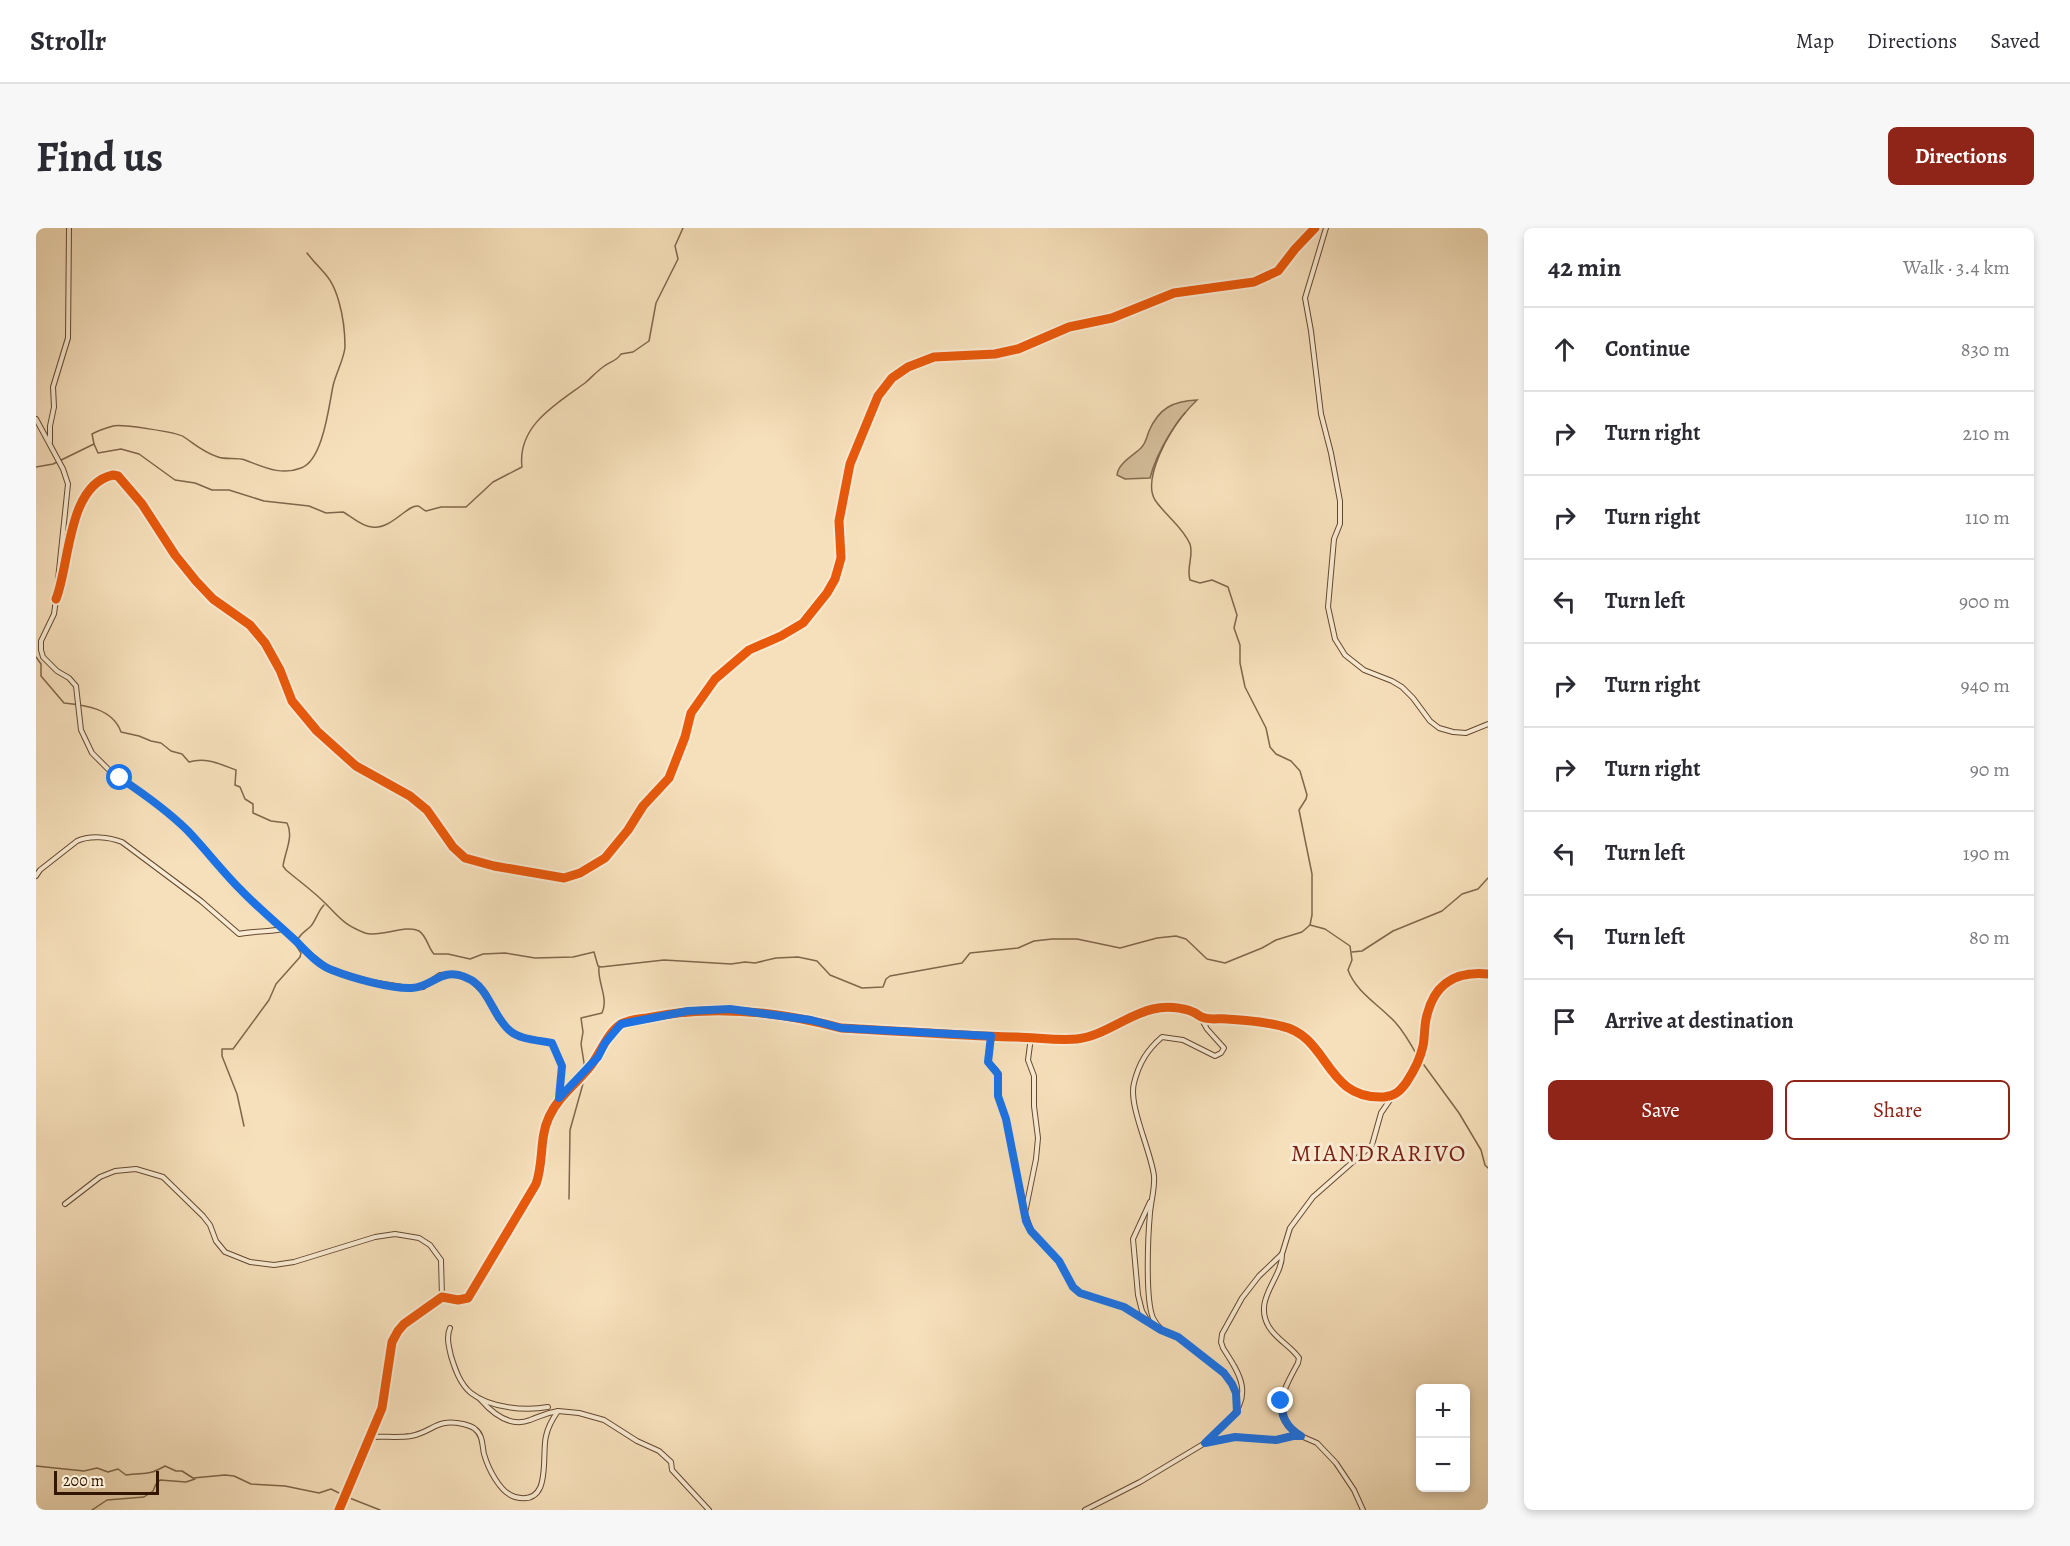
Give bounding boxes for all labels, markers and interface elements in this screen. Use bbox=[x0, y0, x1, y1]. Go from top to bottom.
text: Strollr bbox=[30, 22, 106, 60]
text: Map bbox=[1796, 27, 1834, 55]
text: Directions bbox=[1867, 27, 1957, 55]
text: Saved bbox=[1990, 27, 2040, 55]
button: Directions bbox=[1888, 127, 2034, 185]
text: Find us bbox=[36, 128, 163, 185]
text: 42 min bbox=[1548, 250, 1621, 285]
text: Walk · 3.4 km bbox=[1903, 254, 2010, 281]
icon: ahead bbox=[1548, 333, 1581, 366]
text: Continue bbox=[1605, 334, 1690, 364]
text: 830 m bbox=[1961, 336, 2010, 363]
icon: right bbox=[1548, 417, 1581, 450]
text: Turn right bbox=[1605, 418, 1701, 448]
text: 210 m bbox=[1962, 420, 2010, 447]
icon: right bbox=[1548, 501, 1581, 534]
text: Turn right bbox=[1605, 502, 1701, 532]
text: 110 m bbox=[1965, 504, 2010, 531]
icon: left bbox=[1548, 585, 1581, 618]
text: Turn left bbox=[1605, 586, 1685, 616]
text: 900 m bbox=[1959, 588, 2010, 615]
icon: right bbox=[1548, 669, 1581, 702]
text: Turn right bbox=[1605, 670, 1701, 700]
text: 940 m bbox=[1961, 672, 2010, 699]
icon: right bbox=[1548, 753, 1581, 786]
text: Turn right bbox=[1605, 754, 1701, 784]
text: 90 m bbox=[1970, 756, 2010, 783]
route start bbox=[106, 764, 132, 790]
icon: left bbox=[1548, 837, 1581, 870]
text: Turn left bbox=[1605, 838, 1685, 868]
text: 190 m bbox=[1963, 840, 2010, 867]
icon: left bbox=[1548, 921, 1581, 954]
text: Turn left bbox=[1605, 922, 1685, 952]
text: 80 m bbox=[1969, 924, 2010, 951]
icon: arrive bbox=[1548, 1005, 1581, 1038]
text: Arrive at destination bbox=[1605, 1006, 1794, 1036]
button: Save bbox=[1548, 1080, 1773, 1140]
button: Share bbox=[1785, 1080, 2010, 1140]
district label: MIANDRARIVO bbox=[1291, 1137, 1467, 1169]
map controls bbox=[1416, 1384, 1470, 1492]
button: + bbox=[1416, 1384, 1470, 1438]
route end bbox=[1267, 1387, 1293, 1413]
button: − bbox=[1416, 1438, 1470, 1492]
scale bar bbox=[54, 1468, 159, 1496]
text: 200 m bbox=[63, 1470, 104, 1492]

